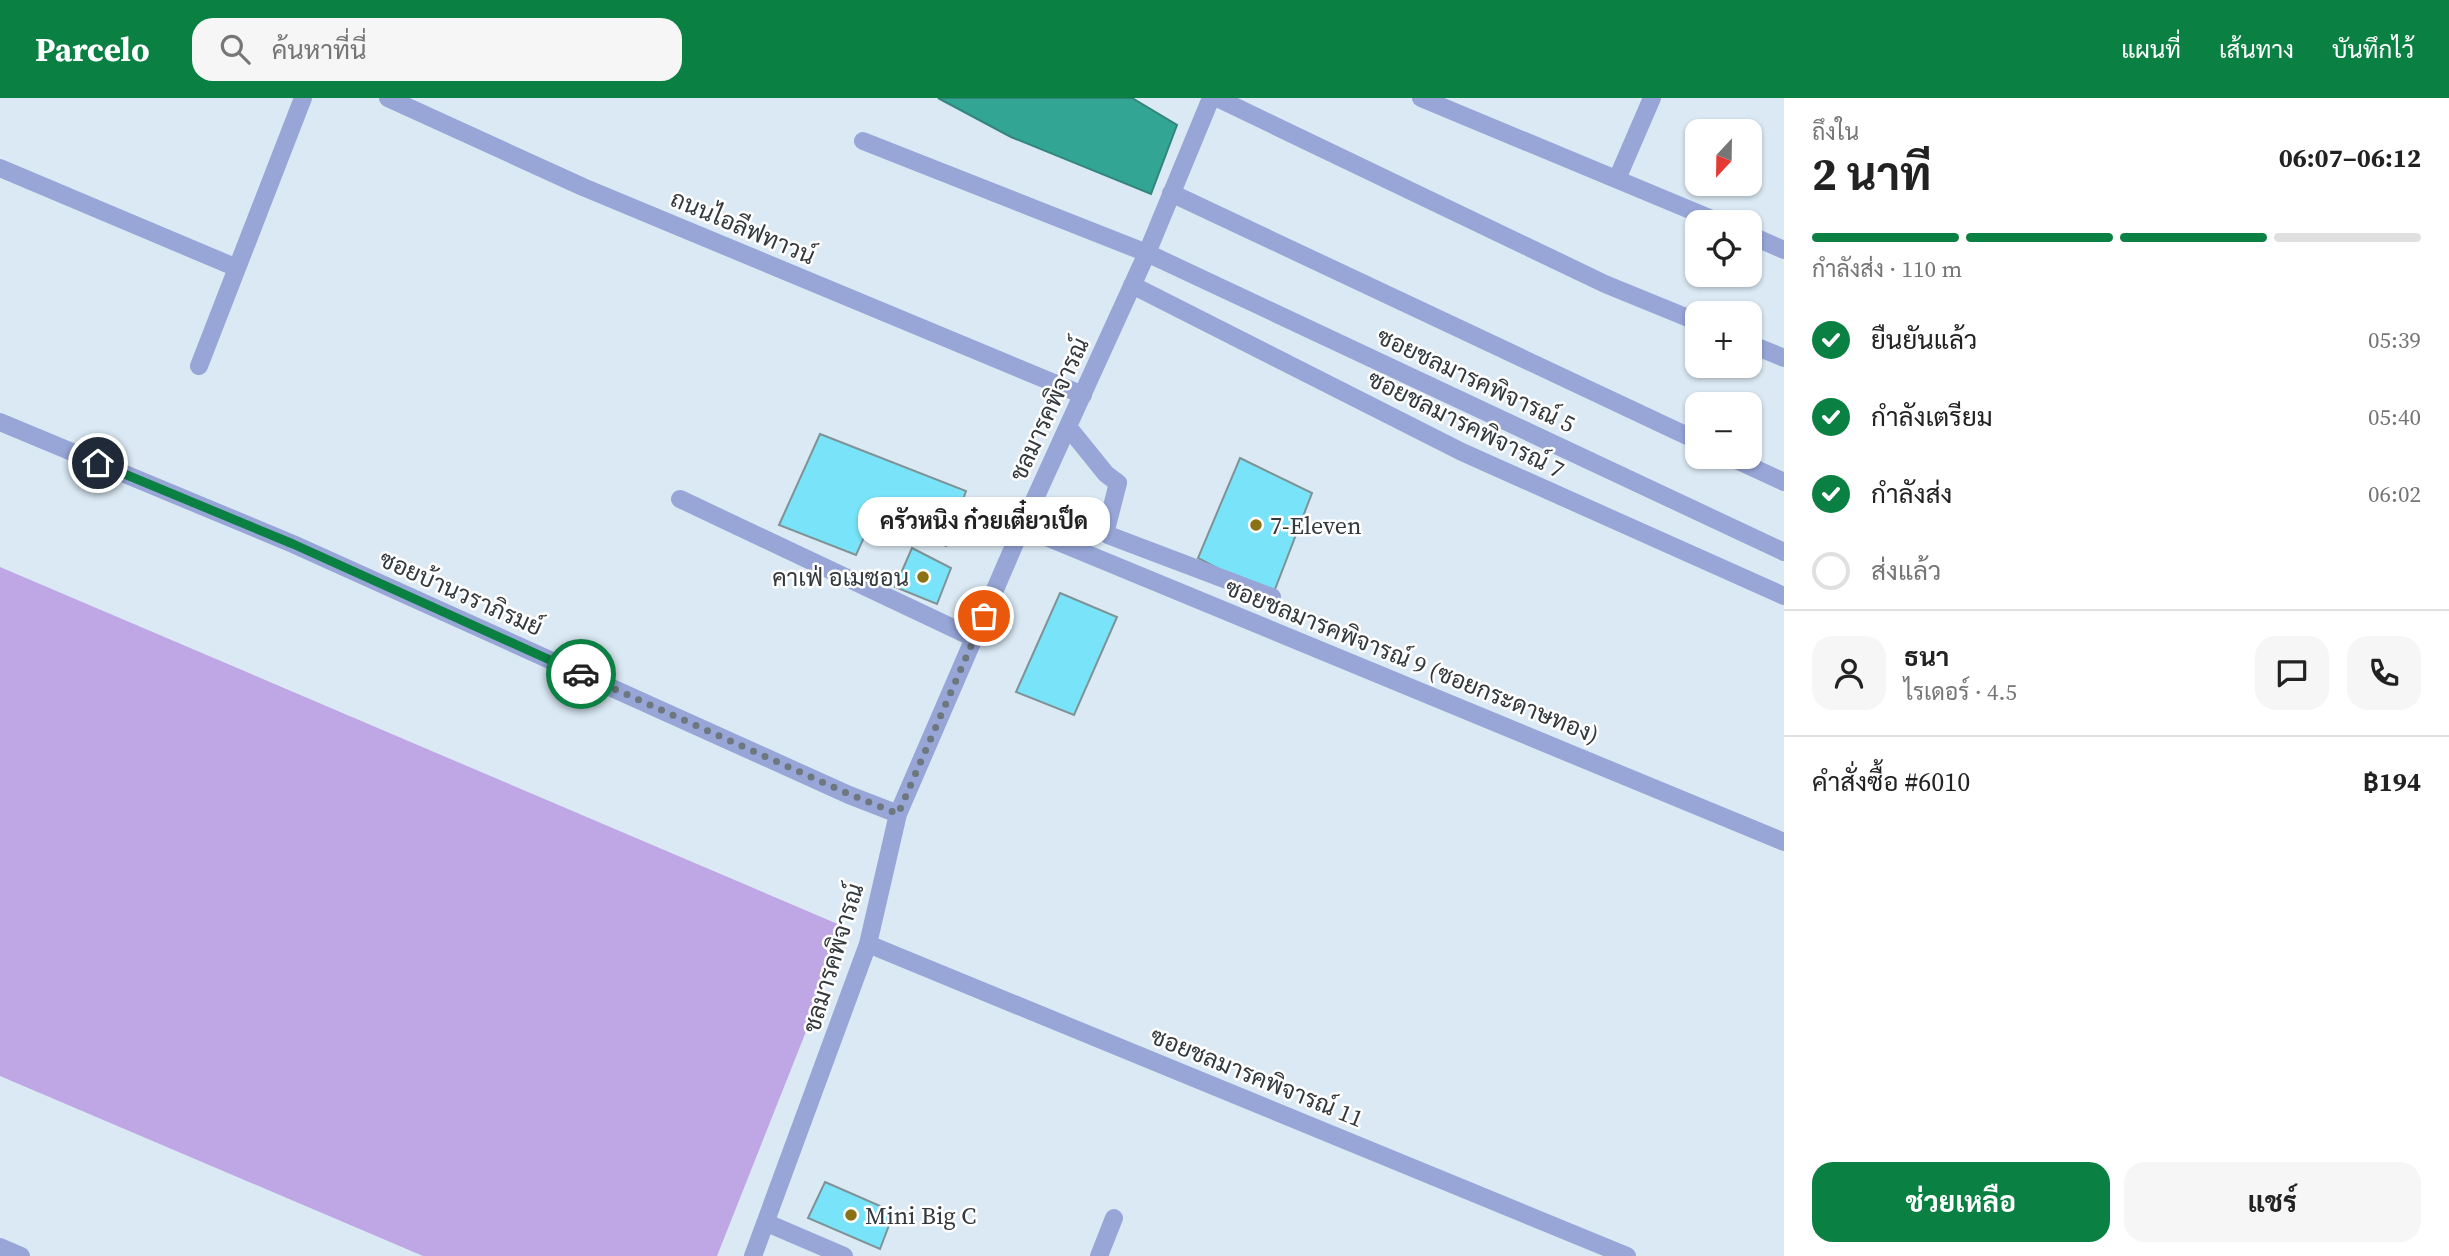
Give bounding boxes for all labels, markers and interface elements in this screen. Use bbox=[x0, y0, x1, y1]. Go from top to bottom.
search box bbox=[192, 18, 682, 81]
text: Parcelo bbox=[35, 27, 150, 72]
icon: search bbox=[216, 30, 254, 68]
text: ค้นหาที่นี่ bbox=[272, 32, 367, 68]
text: แผนที่ bbox=[2121, 33, 2181, 66]
text: เส้นทาง bbox=[2219, 33, 2294, 66]
text: บันทึกไว้ bbox=[2332, 33, 2414, 66]
text: ถึงใน bbox=[1812, 116, 1859, 148]
north arrow bbox=[1685, 119, 1762, 196]
map controls bbox=[1685, 119, 1762, 469]
text: 06:07–06:12 bbox=[2279, 140, 2421, 176]
text: 2 นาที bbox=[1812, 142, 1931, 205]
street label: ถนนไอลีฟทาวน์ bbox=[666, 182, 820, 272]
button: locate bbox=[1685, 210, 1762, 287]
text: กำลังส่ง · 110 m bbox=[1812, 253, 1962, 285]
button: + bbox=[1685, 301, 1762, 378]
street label: ซอยชลมารคพิจารณ์ 5 bbox=[1372, 320, 1580, 440]
icon: check bbox=[1812, 321, 1850, 359]
text: ยืนยันแล้ว bbox=[1871, 322, 1977, 358]
text: 05:39 bbox=[2368, 324, 2421, 356]
street label: ชลมารคพิจารณ์ bbox=[1001, 332, 1097, 486]
street label: ซอยชลมารคพิจารณ์ 7 bbox=[1362, 362, 1570, 486]
button: − bbox=[1685, 392, 1762, 469]
icon: check bbox=[1812, 398, 1850, 436]
text: กำลังเตรียม bbox=[1871, 399, 1993, 435]
text: 05:40 bbox=[2368, 401, 2421, 433]
pin bbox=[68, 433, 128, 493]
icon: home bbox=[79, 444, 117, 482]
icon: check bbox=[1812, 475, 1850, 513]
text: กำลังส่ง bbox=[1871, 476, 1952, 512]
text: 06:02 bbox=[2368, 478, 2421, 510]
callout: ครัวหนิง ก๋วยเตี๋ยวเป็ด bbox=[858, 497, 1110, 546]
text: ครัวหนิง ก๋วยเตี๋ยวเป็ด bbox=[880, 505, 1088, 537]
place label: 7-Eleven bbox=[1270, 509, 1362, 542]
marker: 7-Eleven bbox=[1248, 517, 1264, 533]
street label: ซอยบ้านวราภิรมย์ bbox=[374, 542, 548, 644]
text: ส่งแล้ว bbox=[1871, 553, 1941, 589]
place label: คาเฟ่ อเมซอน bbox=[772, 561, 909, 594]
marker: คาเฟ่ อเมซอน bbox=[915, 569, 931, 585]
street label: ซอยชลมารคพิจารณ์ 9 (ซอยกระดาษทอง) bbox=[1220, 571, 1604, 751]
pin bbox=[954, 586, 1014, 646]
icon: bag bbox=[965, 597, 1003, 635]
button: person bbox=[1812, 636, 1886, 710]
button: chat bbox=[2255, 636, 2329, 710]
button: phone bbox=[2347, 636, 2421, 710]
courier bbox=[546, 639, 616, 709]
text: ธนา bbox=[1904, 639, 1949, 675]
icon: car bbox=[562, 655, 600, 693]
text: ไรเดอร์ · 4.5 bbox=[1904, 676, 2017, 708]
text: คำสั่งซื้อ #6010 bbox=[1812, 764, 1970, 800]
text: ฿194 bbox=[2363, 764, 2421, 800]
street label: ชลมารคพิจารณ์ bbox=[795, 879, 871, 1037]
street label: ซอยชลมารคพิจารณ์ 11 bbox=[1146, 1019, 1368, 1135]
button: ช่วยเหลือ bbox=[1812, 1162, 2110, 1242]
button: แชร์ bbox=[2124, 1162, 2421, 1242]
place label: Mini Big C bbox=[865, 1199, 977, 1232]
marker: Mini Big C bbox=[843, 1207, 859, 1223]

